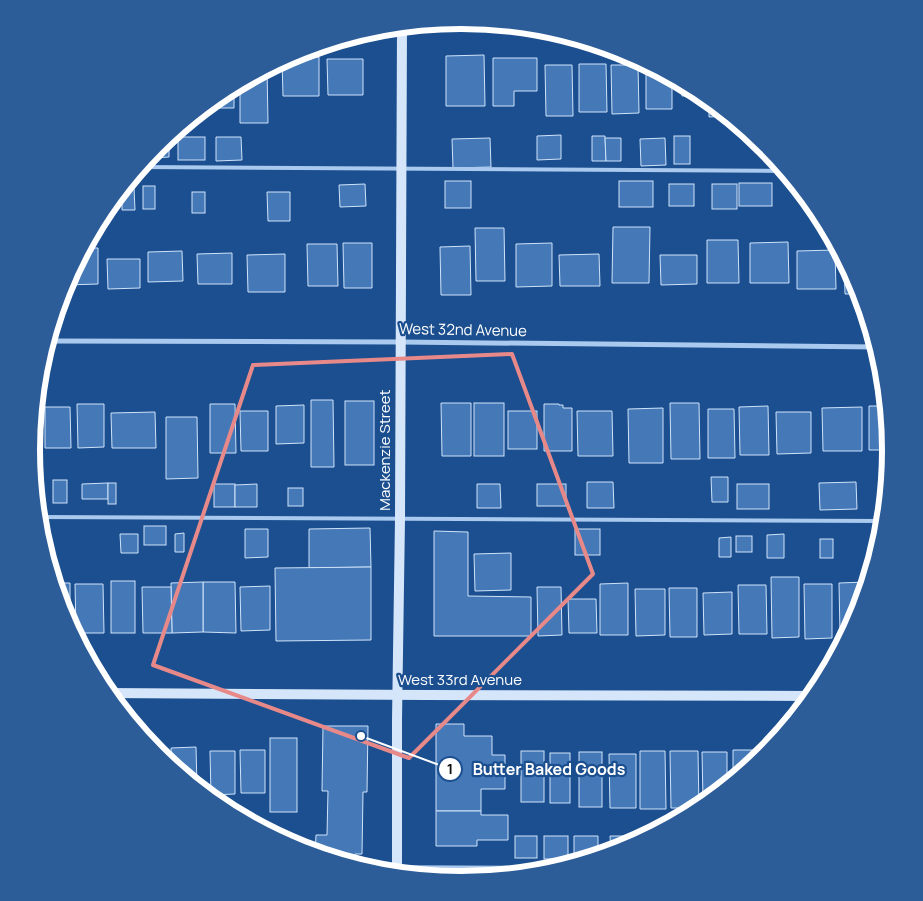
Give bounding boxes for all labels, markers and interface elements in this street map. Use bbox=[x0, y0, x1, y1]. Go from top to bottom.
street label: West 32nd Avenue bbox=[399, 318, 527, 341]
street label: Mackenzie Street bbox=[374, 389, 395, 511]
street label: West 33rd Avenue bbox=[398, 669, 522, 690]
callout: Butter Baked Goods bbox=[438, 754, 635, 785]
text: 1 bbox=[447, 758, 453, 779]
text: Butter Baked Goods bbox=[473, 758, 626, 780]

